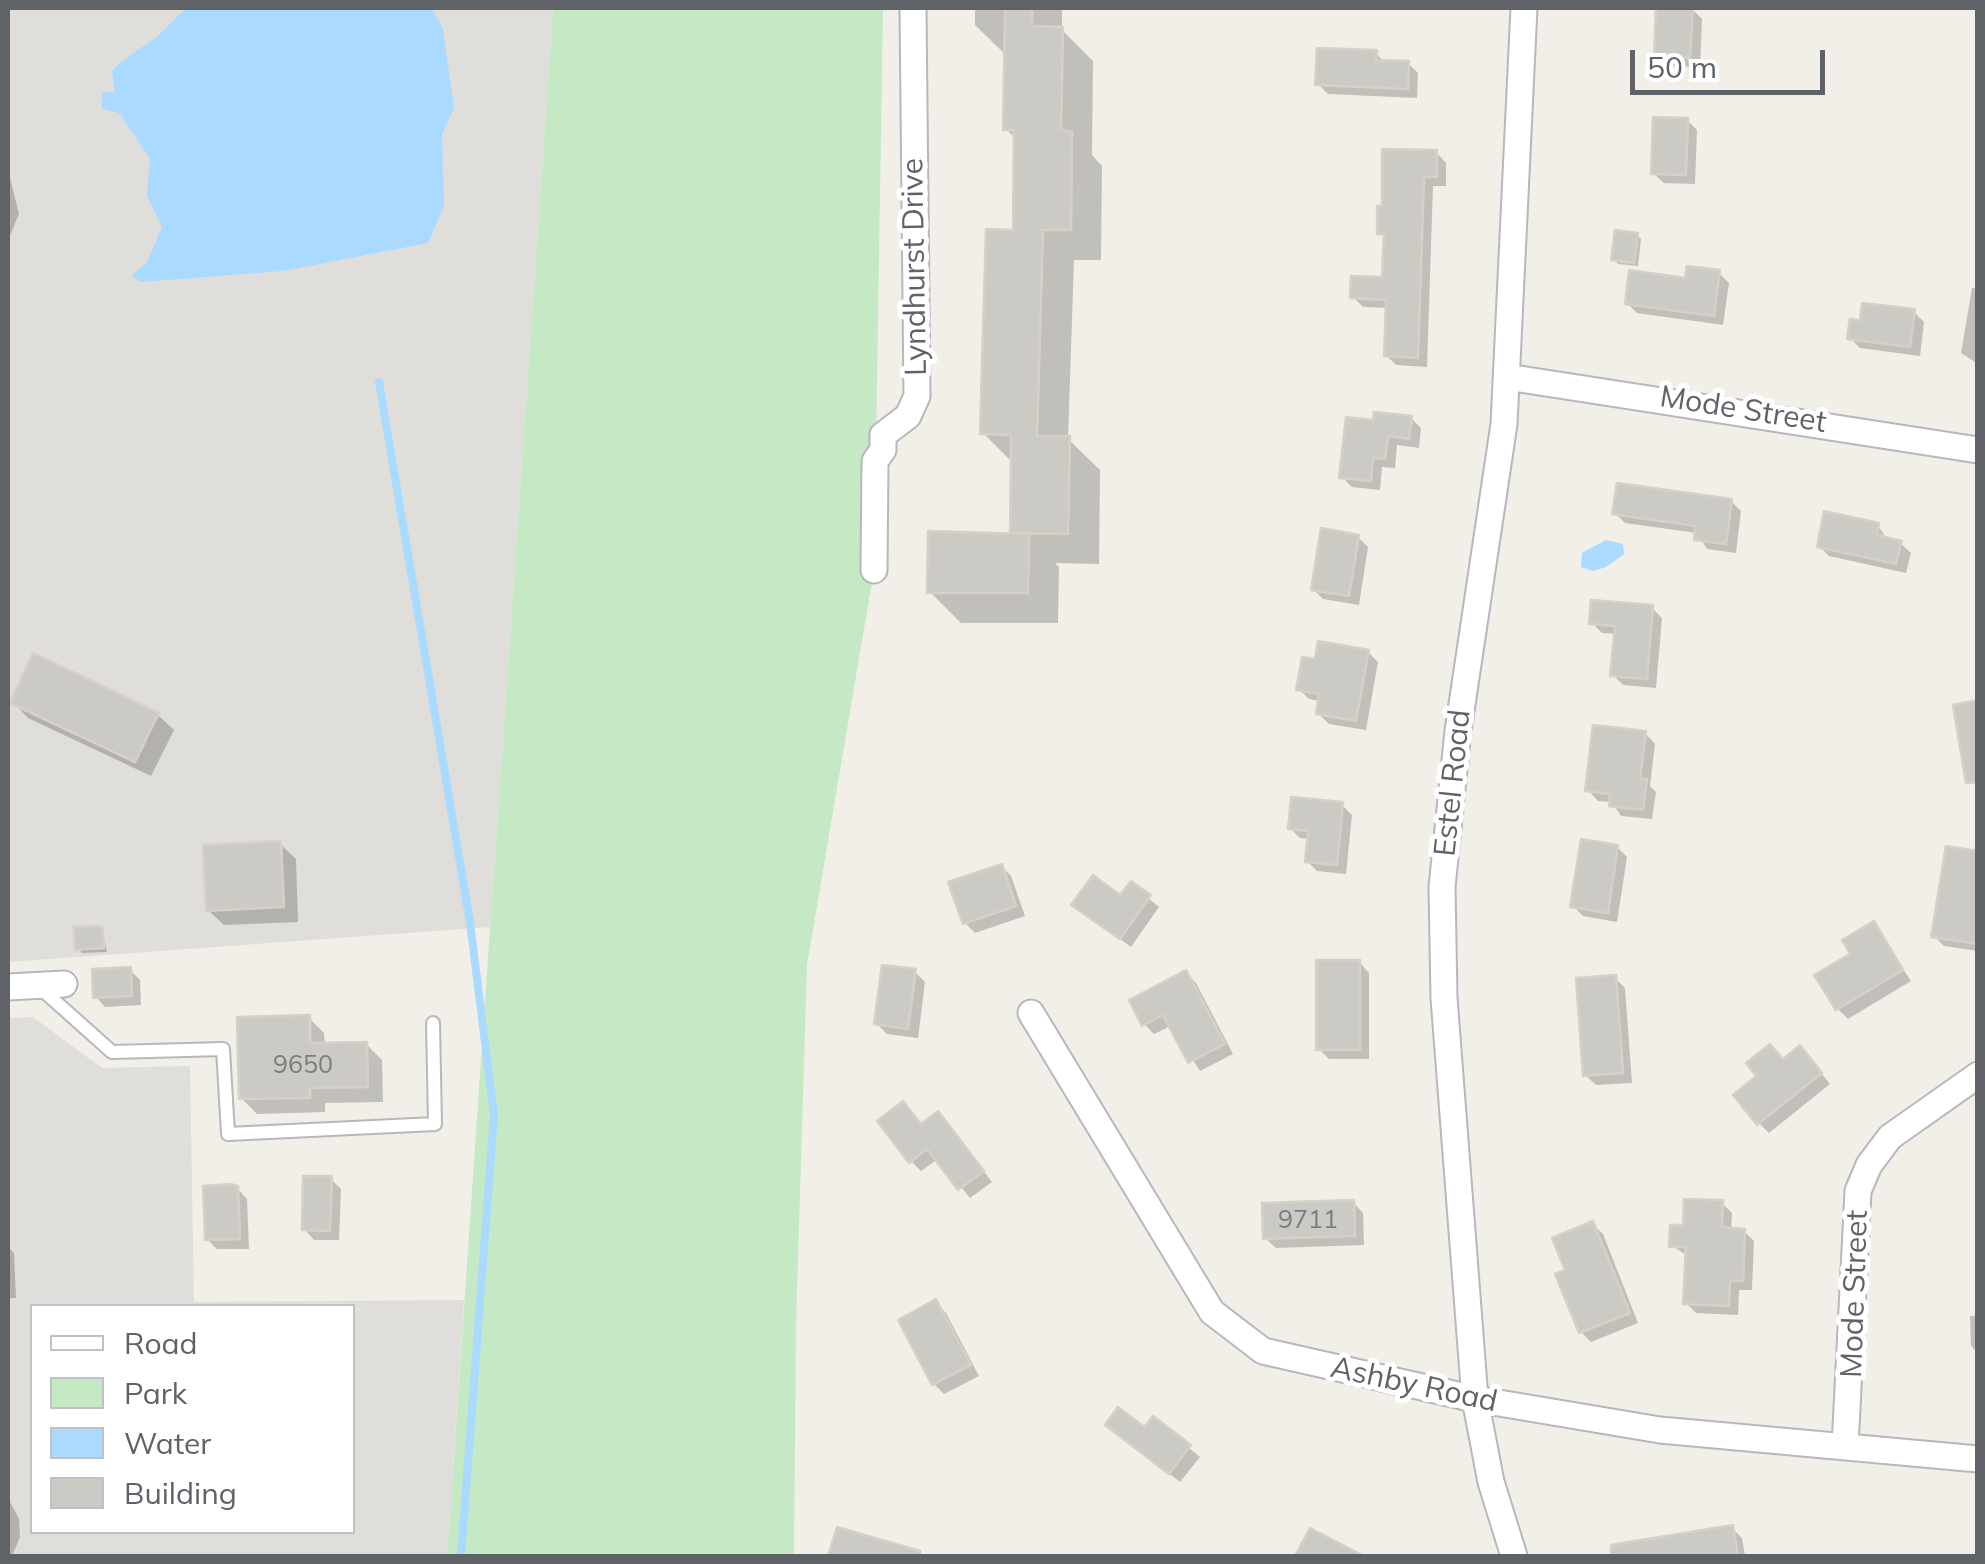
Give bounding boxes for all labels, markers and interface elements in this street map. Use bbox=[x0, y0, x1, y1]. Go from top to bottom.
scale bar bbox=[1635, 30, 1830, 92]
text: 50 m bbox=[1647, 48, 1717, 86]
street label: Lyndhurst Drive bbox=[895, 158, 935, 376]
street label: Mode Street bbox=[1657, 379, 1829, 441]
street label: Estel Road bbox=[1427, 708, 1479, 858]
house number: 9650 bbox=[273, 1050, 333, 1080]
house number: 9711 bbox=[1278, 1205, 1338, 1235]
street label: Mode Street bbox=[1834, 1209, 1876, 1379]
legend bbox=[30, 1304, 355, 1534]
text: Road bbox=[124, 1324, 198, 1362]
street label: Ashby Road bbox=[1327, 1350, 1501, 1420]
text: Park bbox=[124, 1374, 187, 1412]
text: Water bbox=[124, 1424, 211, 1462]
text: Building bbox=[124, 1474, 237, 1512]

